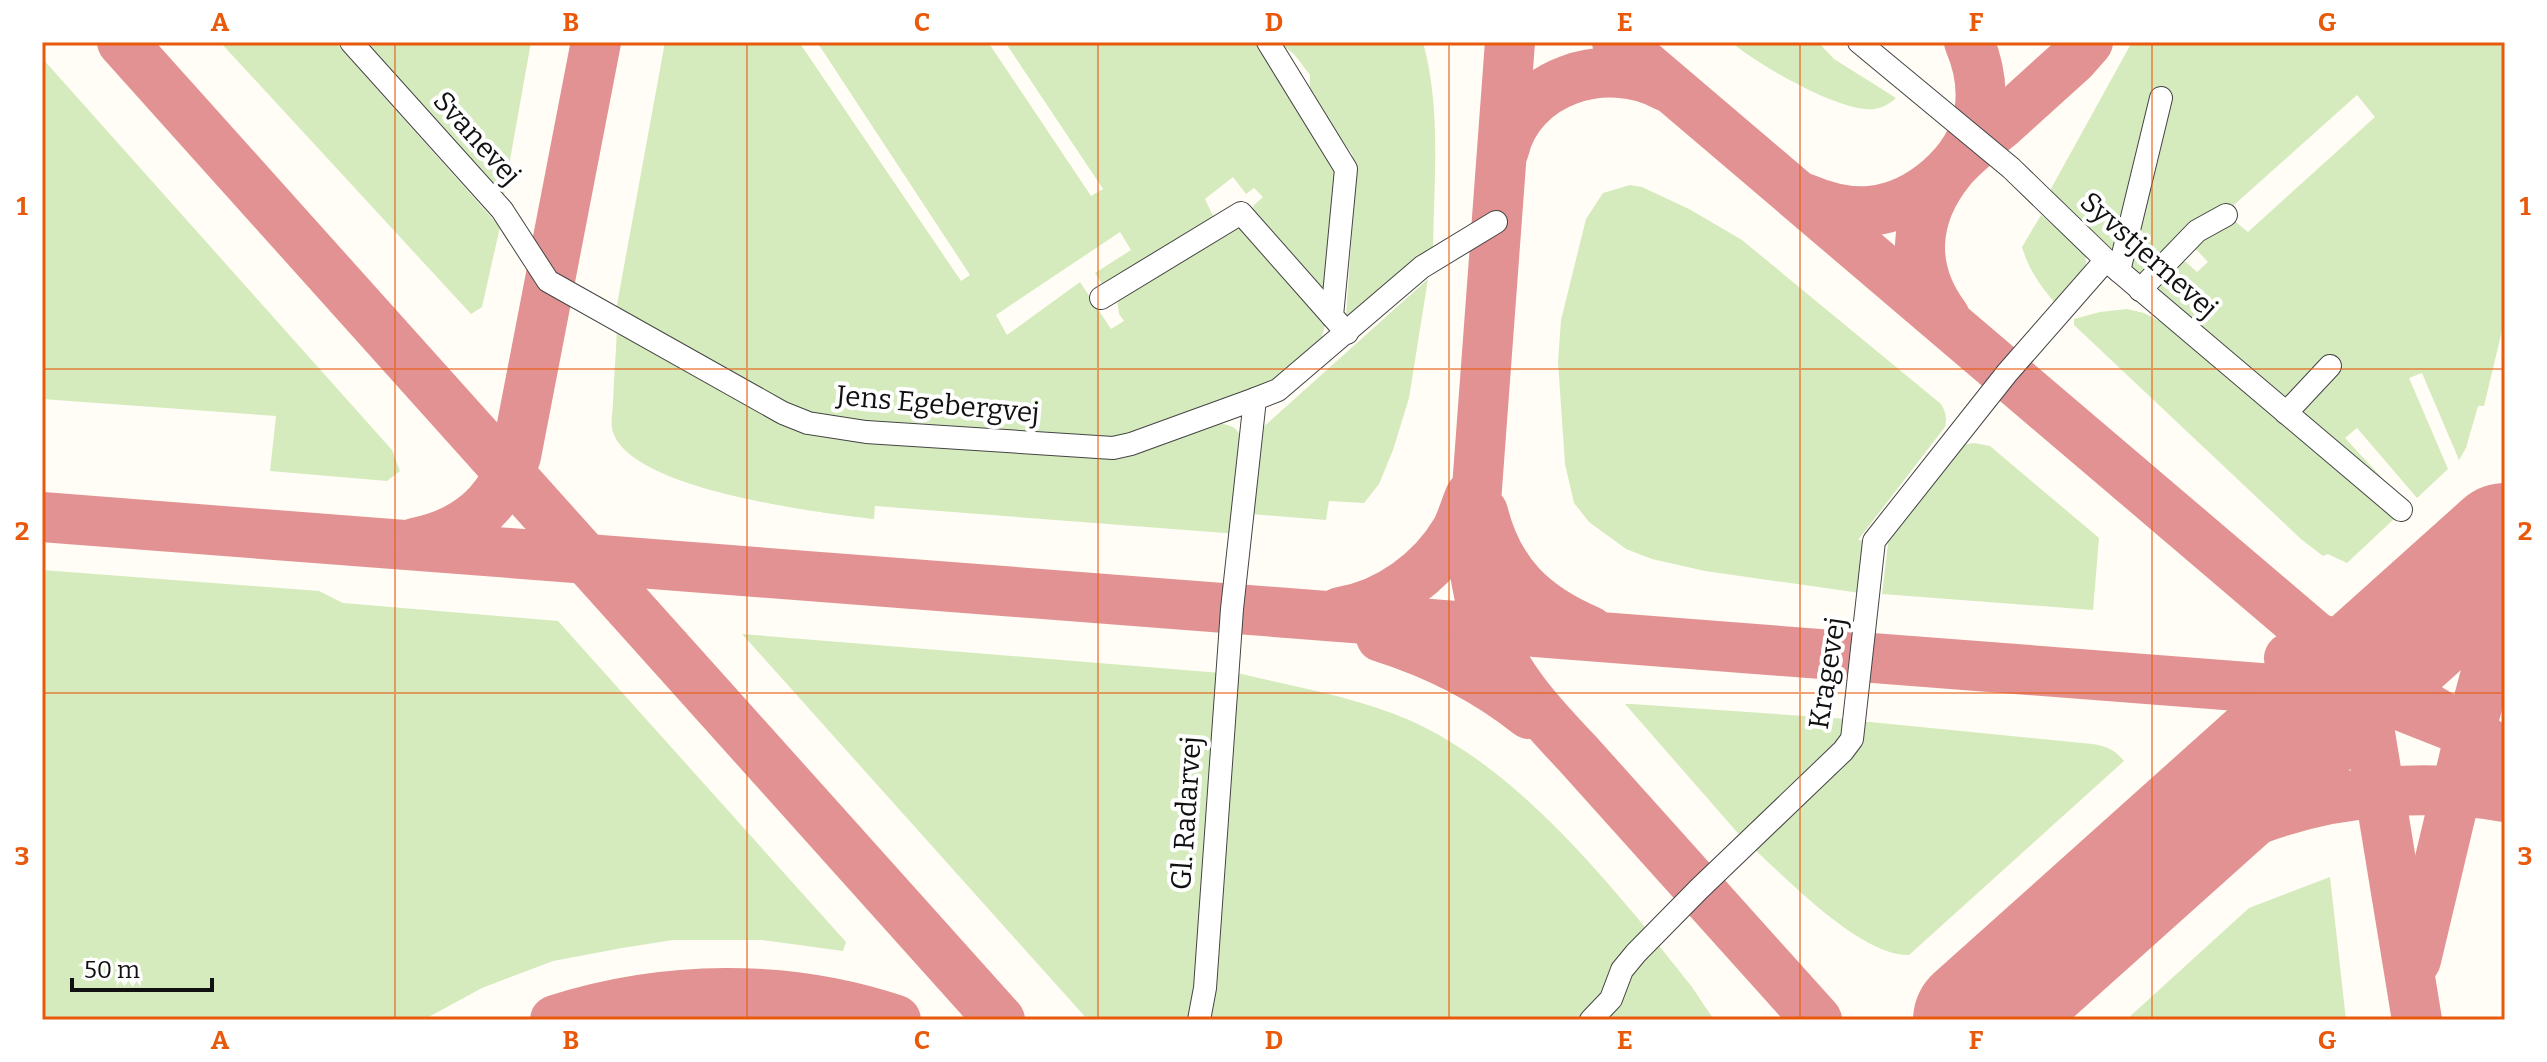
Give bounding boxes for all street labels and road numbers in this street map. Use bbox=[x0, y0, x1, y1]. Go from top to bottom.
street label: Svanevej bbox=[426, 84, 528, 192]
street label: Syvstjernevej bbox=[2074, 185, 2224, 325]
street label: Jens Egebergvej bbox=[834, 379, 1041, 429]
street label: Kragevej bbox=[1802, 615, 1852, 731]
street label: Gl. Radarvej bbox=[1164, 735, 1208, 891]

